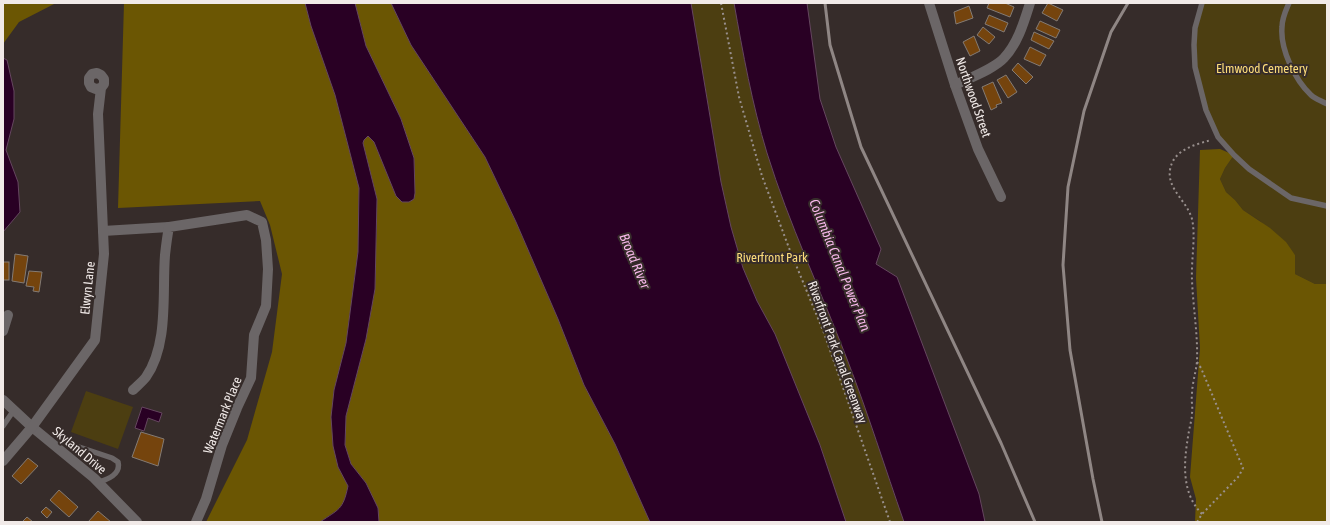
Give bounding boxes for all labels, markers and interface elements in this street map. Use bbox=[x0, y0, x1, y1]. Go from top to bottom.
street label: Northwood Street bbox=[953, 55, 994, 139]
park label: Elmwood Cemetery bbox=[1216, 61, 1309, 76]
water label: Columbia Canal Power Plan bbox=[806, 197, 874, 334]
water label: Broad River bbox=[616, 231, 654, 292]
park label: Riverfront Park bbox=[736, 250, 808, 265]
street label: Elwyn Lane bbox=[77, 261, 98, 315]
street label: Riverfront Park Canal Greenway bbox=[805, 279, 871, 426]
street label: Watermark Place bbox=[200, 374, 245, 456]
street label: Skyland Drive bbox=[50, 424, 110, 477]

